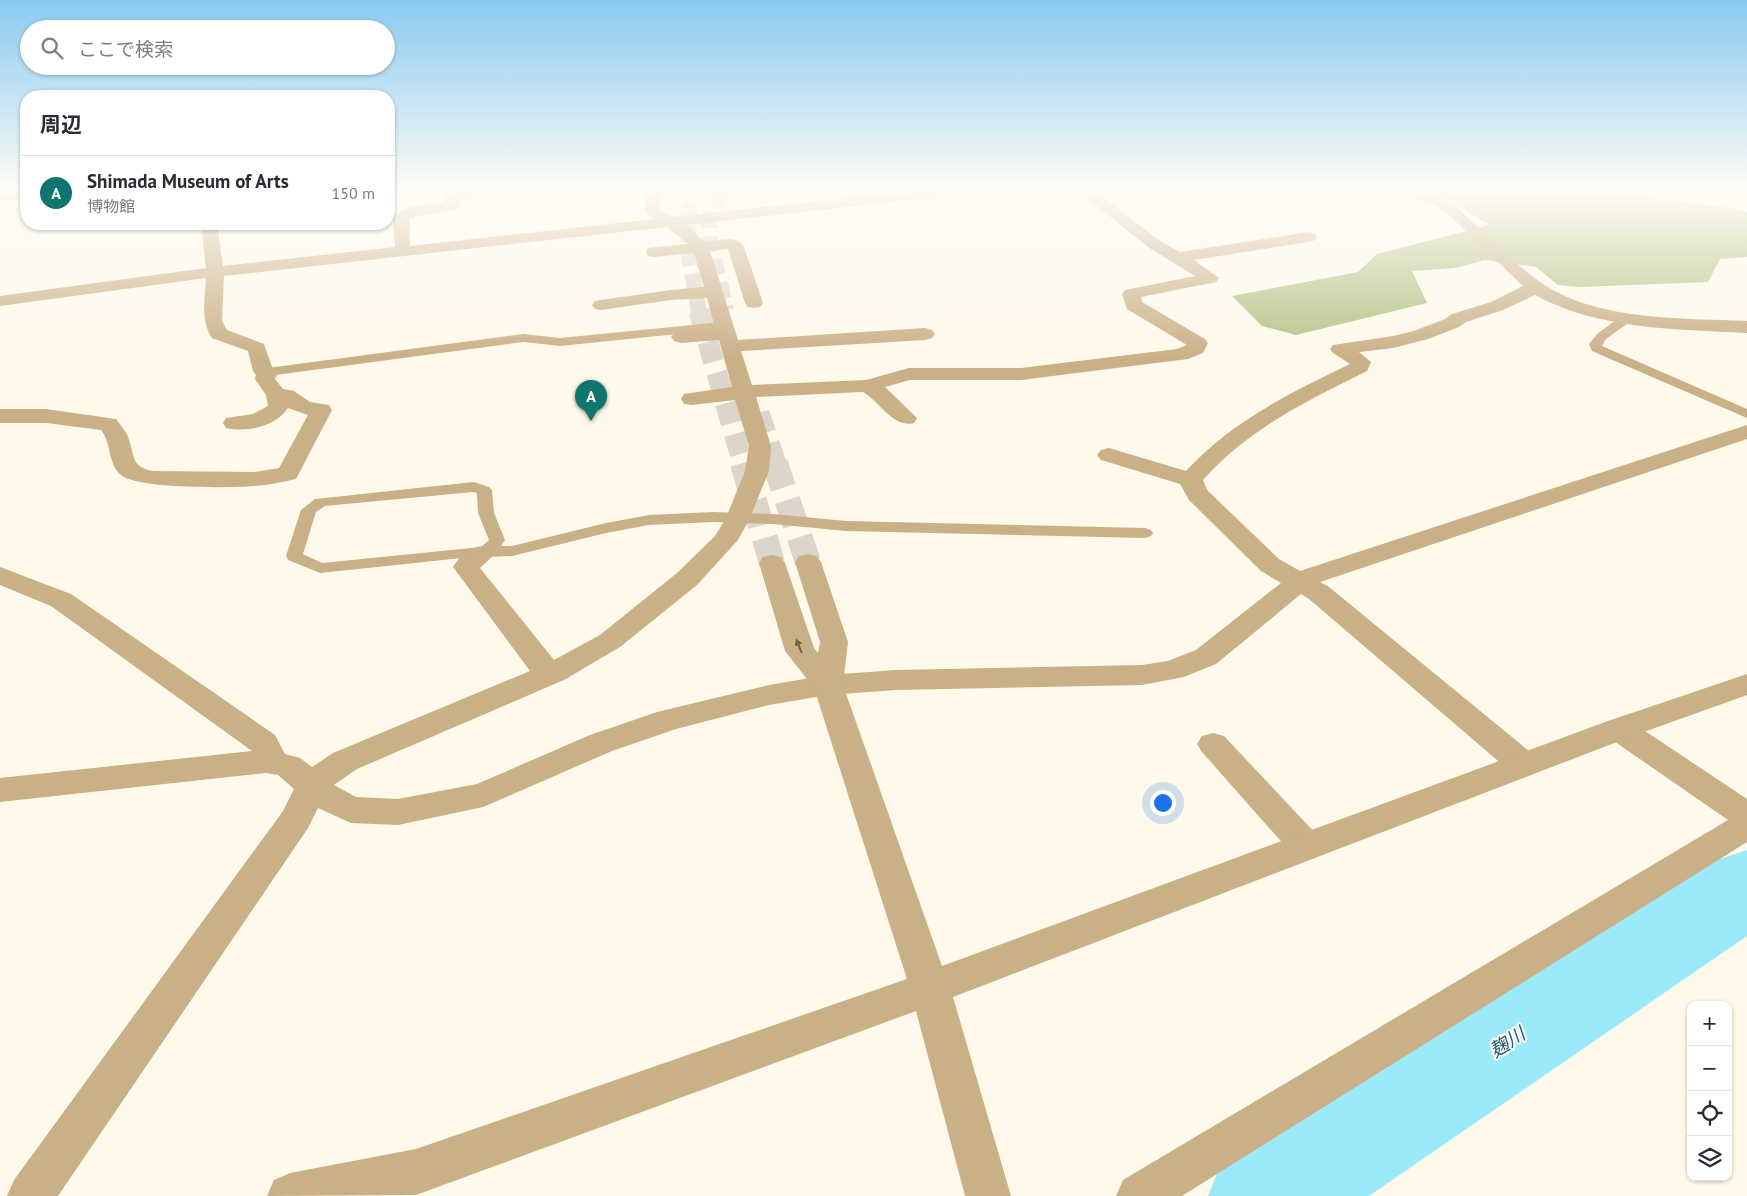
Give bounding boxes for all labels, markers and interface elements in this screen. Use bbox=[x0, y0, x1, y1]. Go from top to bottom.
search box bbox=[20, 20, 395, 75]
icon: search bbox=[38, 34, 66, 62]
text: ここで検索 bbox=[78, 37, 173, 61]
text: 周辺 bbox=[40, 111, 82, 138]
text: Shimada Museum of Arts bbox=[87, 169, 289, 193]
text: A bbox=[51, 183, 61, 203]
text: 150 m bbox=[332, 183, 375, 203]
text: 博物館 bbox=[87, 196, 135, 216]
pin: A bbox=[575, 380, 607, 421]
one-way arrow bbox=[795, 638, 803, 653]
your location bbox=[1150, 790, 1176, 816]
map controls bbox=[1687, 1001, 1732, 1181]
button: + bbox=[1687, 1001, 1732, 1046]
water label: 麹川 bbox=[1485, 1021, 1531, 1062]
button: − bbox=[1687, 1046, 1732, 1091]
button: locate bbox=[1687, 1091, 1732, 1136]
button: layers bbox=[1687, 1136, 1732, 1181]

